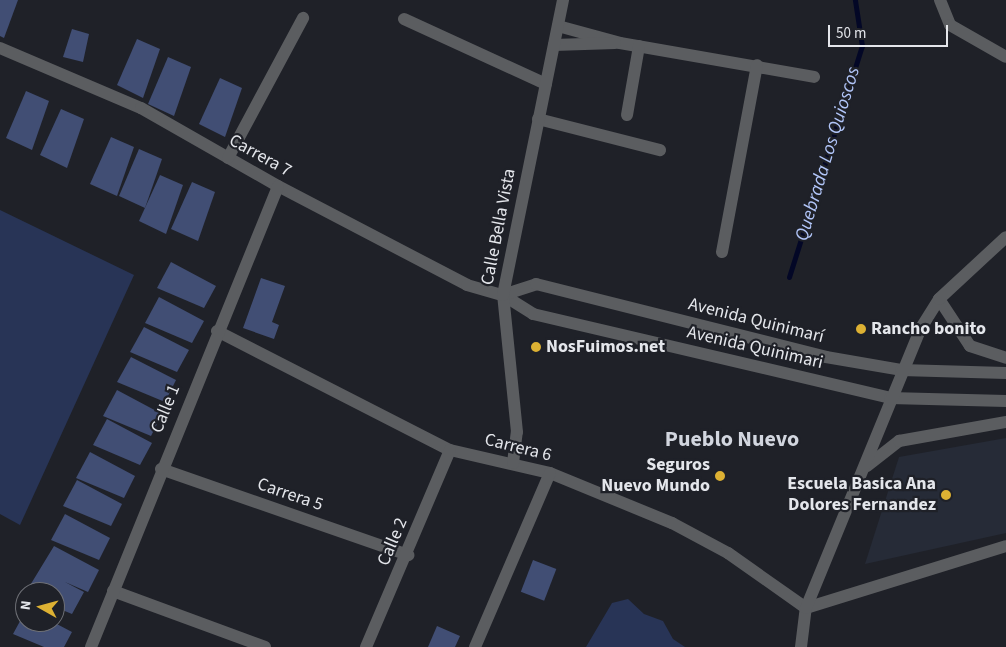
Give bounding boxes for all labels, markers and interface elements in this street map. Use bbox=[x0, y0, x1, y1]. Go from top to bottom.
scale bar bbox=[831, 15, 951, 47]
text: 50 m bbox=[836, 23, 866, 44]
water label: Quebrada Los Quioscos bbox=[791, 64, 865, 244]
street label: Carrera 7 bbox=[225, 130, 295, 182]
street label: Calle Bella Vista bbox=[477, 167, 521, 287]
street label: Avenida Quinimarí bbox=[686, 294, 826, 348]
place label: Rancho bonito bbox=[871, 318, 986, 340]
street label: Avenida Quinimari bbox=[685, 322, 825, 374]
marker: Rancho bonito bbox=[855, 323, 867, 335]
place label: NosFuimos.net bbox=[546, 336, 665, 358]
marker: NosFuimos.net bbox=[530, 341, 542, 353]
street label: Calle 1 bbox=[147, 382, 185, 436]
district label: Pueblo Nuevo bbox=[665, 427, 799, 453]
street label: Carrera 6 bbox=[482, 429, 554, 467]
place label: Seguros Nuevo Mundo bbox=[601, 455, 710, 498]
marker: Seguros Nuevo Mundo bbox=[714, 470, 726, 482]
street label: Carrera 5 bbox=[254, 474, 326, 516]
place label: Escuela Basica Ana Dolores Fernandez bbox=[787, 474, 936, 516]
marker: Escuela Basica Ana Dolores Fernandez bbox=[940, 489, 952, 501]
street label: Calle 2 bbox=[373, 515, 413, 569]
north arrow bbox=[15, 582, 65, 632]
text: N bbox=[16, 599, 37, 611]

